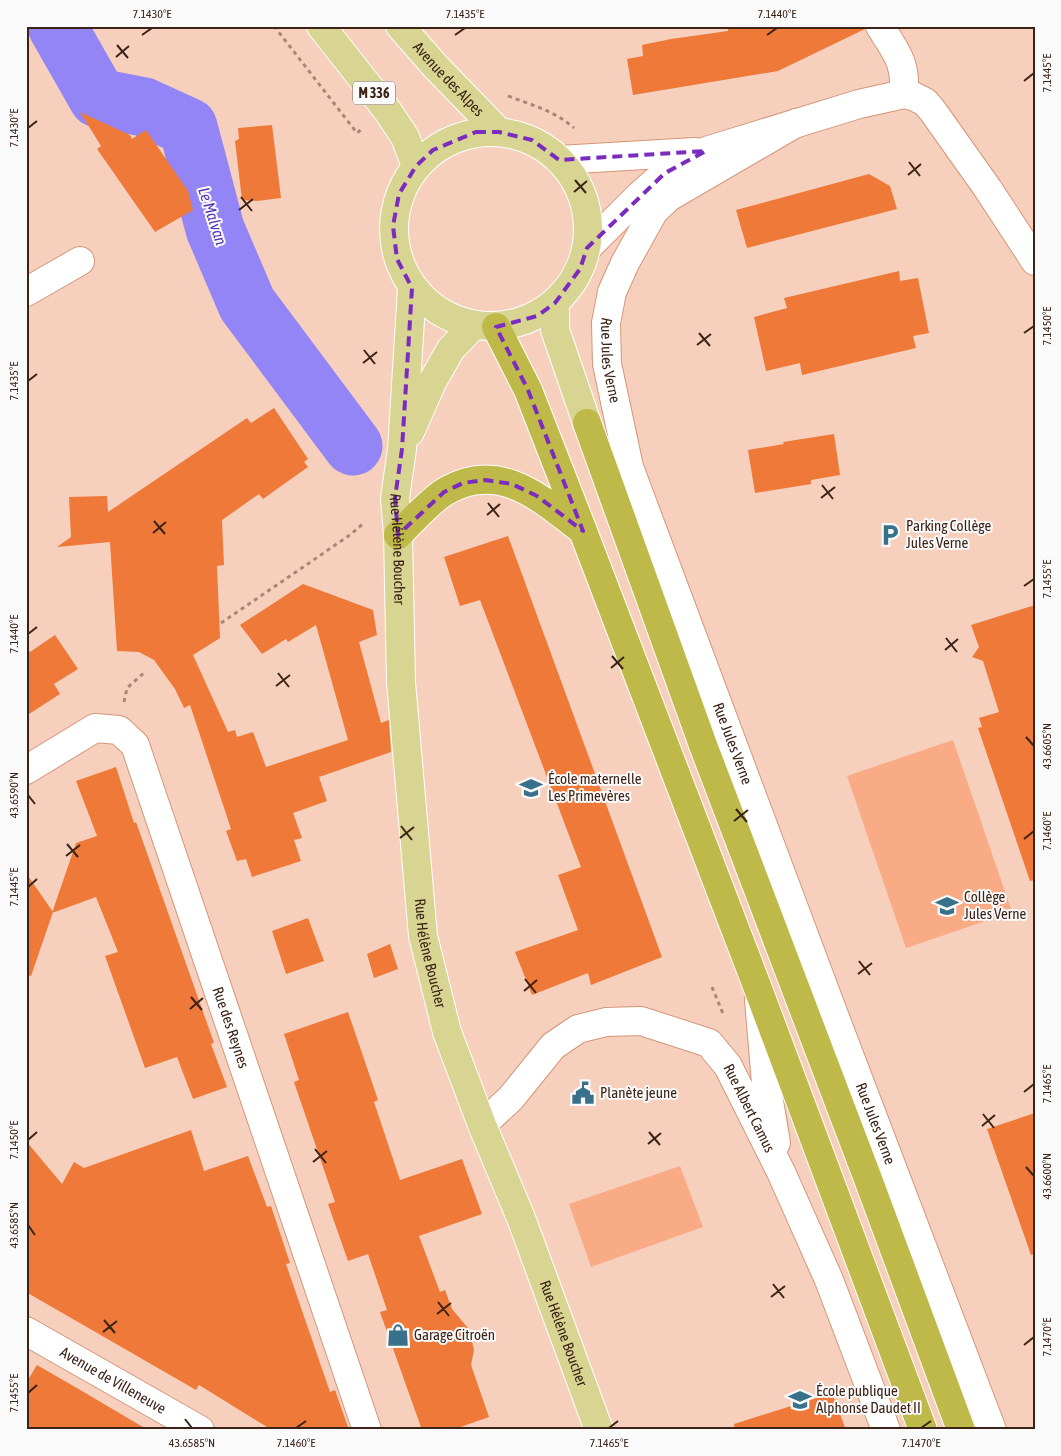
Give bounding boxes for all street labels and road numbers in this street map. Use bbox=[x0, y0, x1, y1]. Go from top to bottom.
street label: Avenue des Alpes bbox=[410, 38, 488, 119]
road number: M 336 bbox=[353, 82, 395, 105]
street label: Rue Jules Verne bbox=[598, 316, 624, 405]
street label: Rue Hélène Boucher bbox=[387, 492, 408, 606]
street label: Rue Jules Verne bbox=[710, 700, 756, 787]
street label: Rue Hélène Boucher bbox=[412, 898, 450, 1010]
street label: Rue des Reynes bbox=[209, 984, 253, 1070]
street label: Rue Albert Camus bbox=[720, 1061, 779, 1155]
street label: Rue Jules Verne bbox=[853, 1080, 899, 1167]
street label: Rue Hélène Boucher bbox=[537, 1278, 591, 1389]
street label: Avenue de Villeneuve bbox=[57, 1343, 169, 1417]

